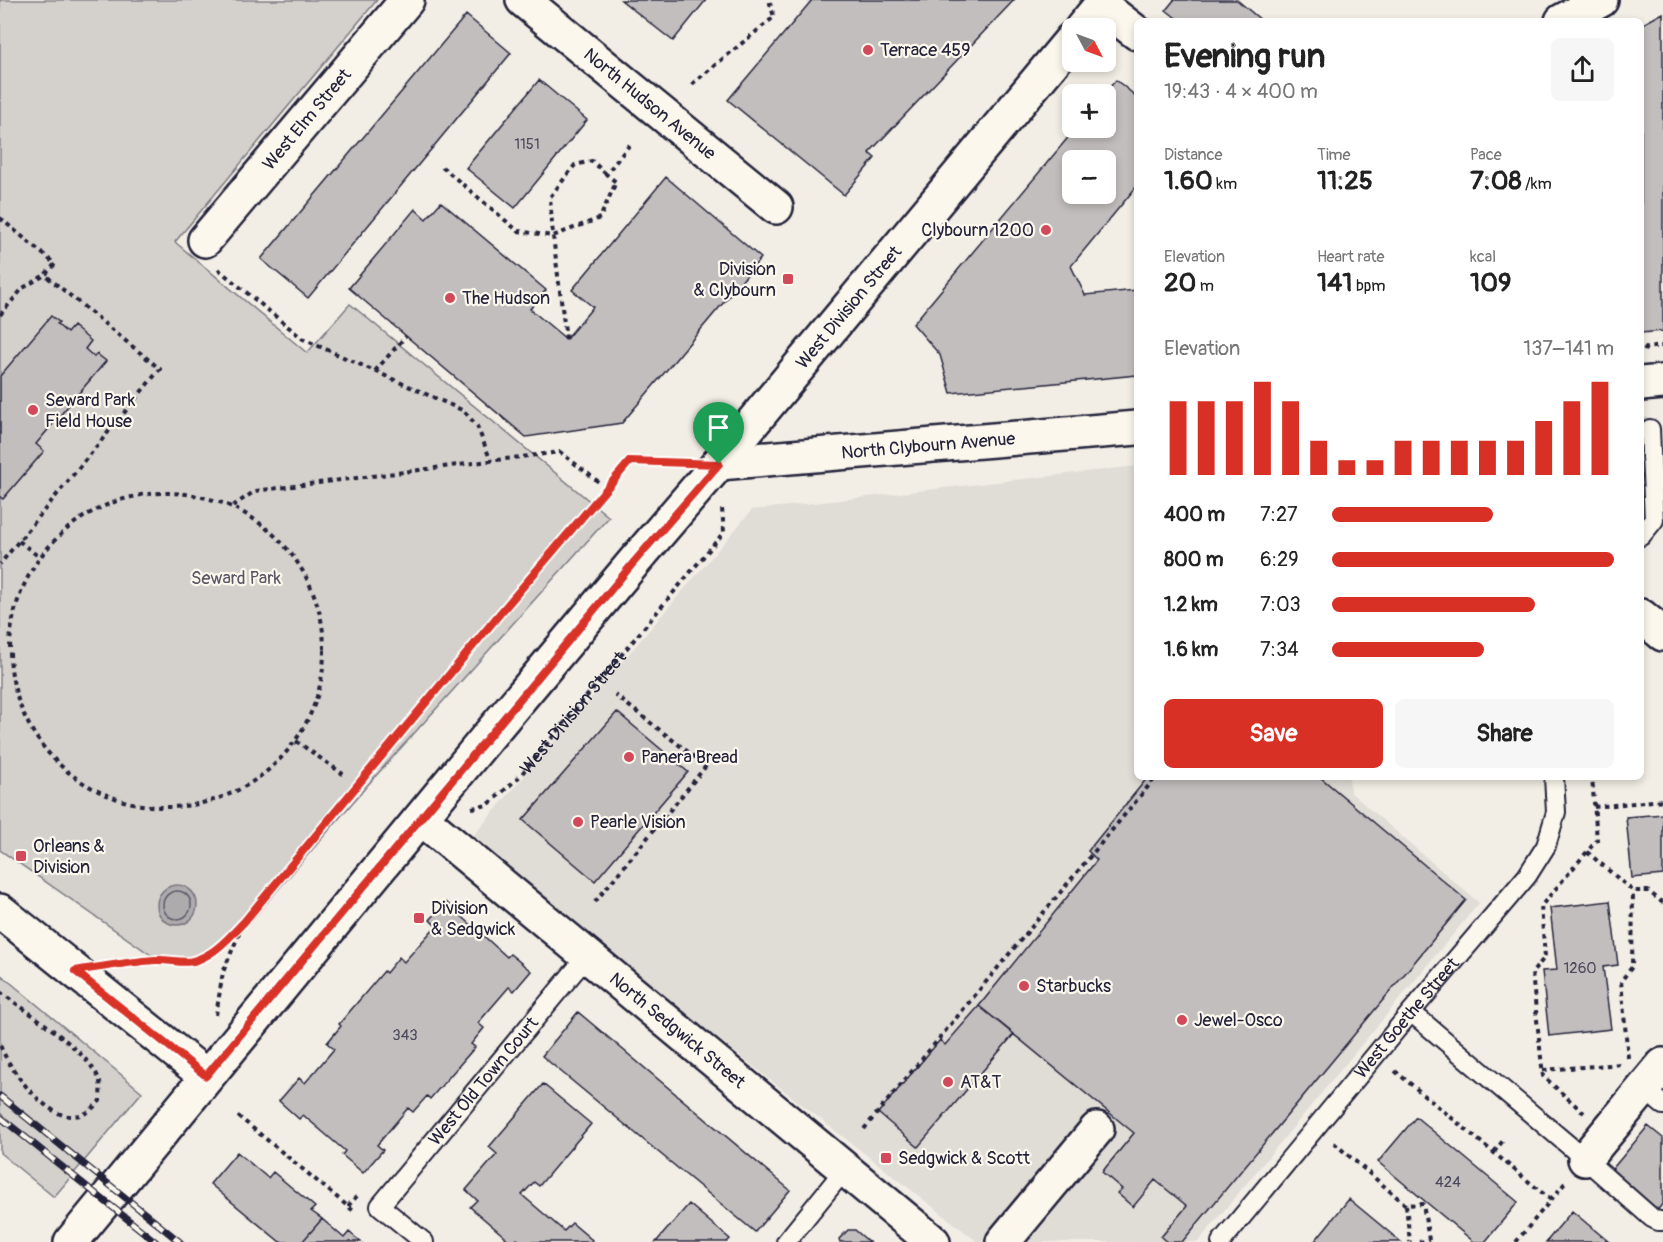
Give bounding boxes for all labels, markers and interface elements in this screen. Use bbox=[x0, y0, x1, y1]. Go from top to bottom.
north arrow bbox=[1062, 18, 1116, 72]
map controls bbox=[1062, 18, 1116, 204]
text: Evening run bbox=[1164, 36, 1325, 77]
button: share bbox=[1551, 38, 1614, 101]
place label: Terrace 459 bbox=[880, 39, 970, 62]
street label: North Hudson Avenue bbox=[579, 43, 721, 165]
marker: Terrace 459 bbox=[861, 43, 875, 57]
street label: West Elm Street bbox=[257, 63, 357, 175]
text: 19:43 · 4 × 400 m bbox=[1164, 79, 1318, 104]
button: + bbox=[1062, 84, 1116, 138]
house number: 1151 bbox=[514, 135, 540, 154]
text: Distance bbox=[1164, 145, 1223, 165]
text: Time bbox=[1317, 145, 1350, 165]
text: Pace bbox=[1470, 145, 1502, 165]
button: − bbox=[1062, 150, 1116, 204]
text: 1.60 bbox=[1164, 165, 1213, 197]
text: 11:25 bbox=[1317, 165, 1373, 197]
text: 7:08 bbox=[1470, 165, 1522, 197]
text: km bbox=[1213, 174, 1237, 194]
text: /km bbox=[1522, 174, 1552, 194]
place label: Clybourn 1200 bbox=[921, 219, 1034, 242]
marker: Clybourn 1200 bbox=[1039, 223, 1053, 237]
street label: West Division Street bbox=[791, 240, 907, 374]
text: Elevation bbox=[1164, 247, 1225, 267]
text: Heart rate bbox=[1317, 247, 1384, 267]
text: kcal bbox=[1470, 247, 1496, 267]
place label: Division & Clybourn bbox=[694, 258, 776, 302]
text: 20 bbox=[1164, 267, 1196, 299]
text: 141 bbox=[1317, 267, 1352, 299]
text: 109 bbox=[1470, 267, 1511, 299]
marker: Division & Clybourn bbox=[781, 272, 795, 286]
text: m bbox=[1196, 276, 1214, 296]
text: bpm bbox=[1352, 276, 1386, 296]
place label: The Hudson bbox=[462, 287, 550, 310]
marker: The Hudson bbox=[443, 291, 457, 305]
text: Elevation bbox=[1164, 336, 1240, 361]
text: 137–141 m bbox=[1523, 336, 1614, 361]
place label: Seward Park Field House bbox=[45, 389, 136, 433]
pin bbox=[693, 402, 744, 464]
marker: Seward Park Field House bbox=[26, 403, 40, 417]
icon: arrive bbox=[702, 411, 735, 444]
street label: North Clybourn Avenue bbox=[840, 427, 1016, 464]
text: 400 m bbox=[1164, 502, 1225, 527]
text: 7:27 bbox=[1260, 502, 1298, 527]
text: 800 m bbox=[1164, 547, 1224, 572]
text: 6:29 bbox=[1260, 547, 1298, 572]
park label: Seward Park bbox=[191, 567, 282, 590]
text: 1.2 km bbox=[1164, 592, 1218, 617]
text: 7:03 bbox=[1260, 592, 1301, 617]
text: 1.6 km bbox=[1164, 637, 1218, 662]
text: 7:34 bbox=[1260, 637, 1299, 662]
street label: West Division Street bbox=[515, 646, 631, 779]
button: Save bbox=[1164, 699, 1383, 768]
button: Share bbox=[1395, 699, 1614, 768]
place label: Panera Bread bbox=[641, 746, 738, 769]
marker: Panera Bread bbox=[622, 750, 636, 764]
place label: Pearle Vision bbox=[590, 811, 686, 834]
marker: Pearle Vision bbox=[571, 815, 585, 829]
place label: Orleans & Division bbox=[33, 835, 105, 879]
marker: Orleans & Division bbox=[14, 849, 28, 863]
place label: Division & Sedgwick bbox=[431, 897, 516, 941]
marker: Division & Sedgwick bbox=[412, 911, 426, 925]
street label: West Goethe Street bbox=[1349, 952, 1465, 1083]
house number: 1260 bbox=[1563, 959, 1597, 978]
street label: North Sedgwick Street bbox=[605, 967, 751, 1094]
place label: Starbucks bbox=[1036, 975, 1111, 998]
marker: Starbucks bbox=[1017, 979, 1031, 993]
place label: Jewel-Osco bbox=[1194, 1009, 1283, 1032]
street label: West Old Town Court bbox=[423, 1011, 544, 1150]
marker: Jewel-Osco bbox=[1175, 1013, 1189, 1027]
house number: 343 bbox=[392, 1026, 418, 1045]
place label: AT&T bbox=[960, 1071, 1002, 1094]
marker: AT&T bbox=[941, 1075, 955, 1089]
place label: Sedgwick & Scott bbox=[898, 1147, 1031, 1170]
marker: Sedgwick & Scott bbox=[879, 1151, 893, 1165]
house number: 424 bbox=[1435, 1173, 1461, 1192]

